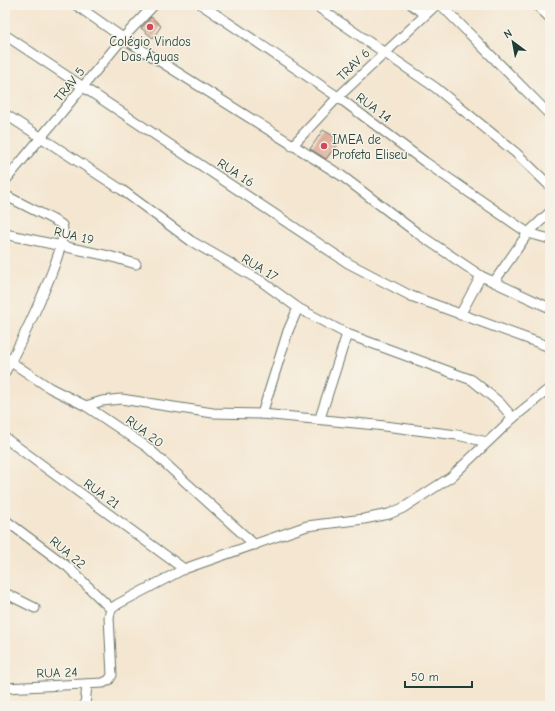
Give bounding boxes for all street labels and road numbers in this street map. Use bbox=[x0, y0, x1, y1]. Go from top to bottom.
street label: TRAV 6 bbox=[334, 45, 373, 84]
street label: TRAV 5 bbox=[51, 64, 88, 105]
street label: RUA 14 bbox=[353, 89, 394, 125]
street label: RUA 16 bbox=[215, 155, 257, 190]
street label: RUA 19 bbox=[52, 224, 95, 247]
street label: RUA 17 bbox=[239, 251, 281, 284]
street label: RUA 20 bbox=[123, 412, 167, 450]
street label: RUA 21 bbox=[81, 475, 122, 511]
street label: RUA 22 bbox=[47, 533, 89, 572]
street label: RUA 24 bbox=[36, 664, 78, 681]

